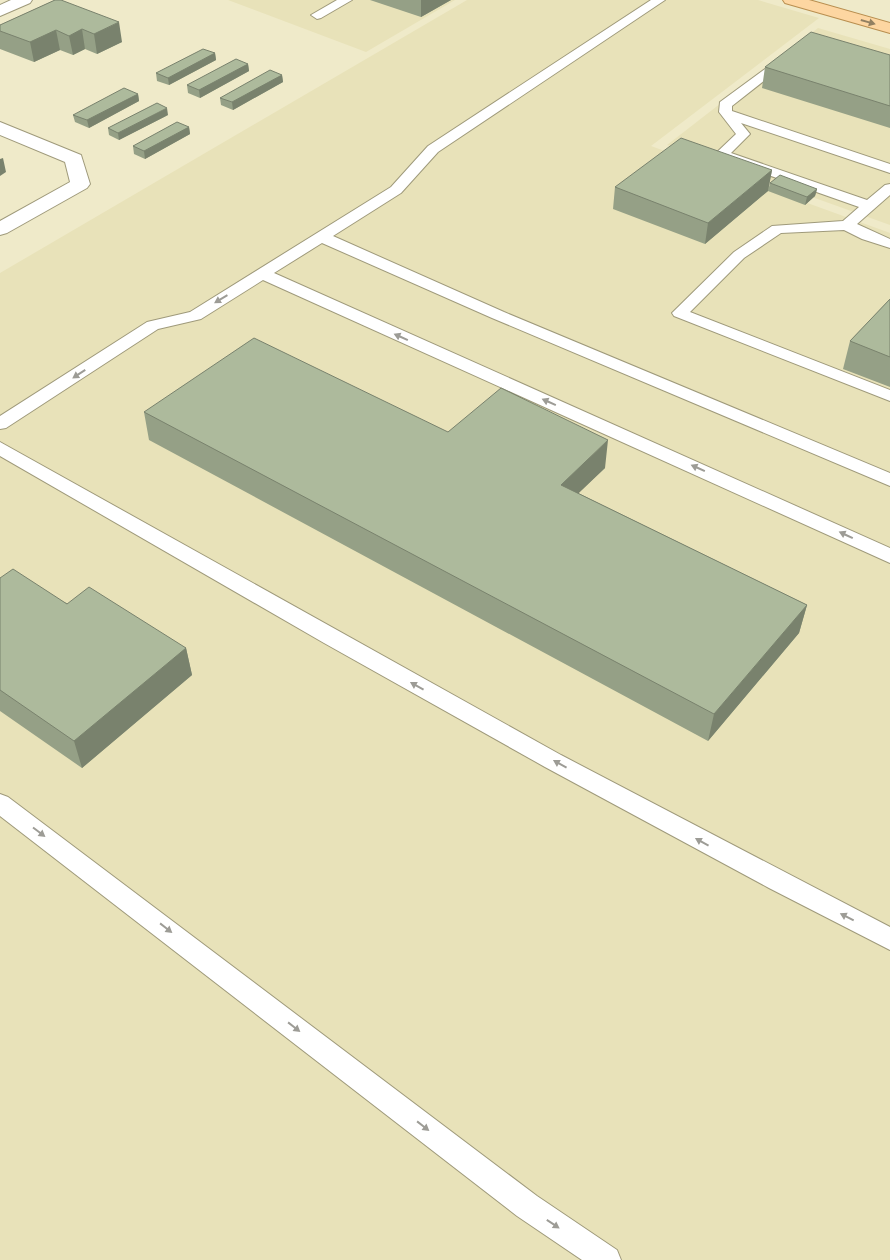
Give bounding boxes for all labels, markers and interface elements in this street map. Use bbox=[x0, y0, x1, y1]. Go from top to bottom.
one-way arrow bbox=[861, 19, 876, 27]
one-way arrow bbox=[215, 295, 228, 304]
one-way arrow bbox=[394, 332, 408, 340]
one-way arrow bbox=[72, 369, 85, 378]
one-way arrow bbox=[542, 398, 556, 406]
one-way arrow bbox=[691, 464, 705, 472]
one-way arrow bbox=[839, 531, 853, 539]
one-way arrow bbox=[410, 682, 425, 690]
one-way arrow bbox=[552, 760, 567, 768]
one-way arrow bbox=[32, 827, 46, 837]
one-way arrow bbox=[695, 838, 709, 847]
one-way arrow bbox=[839, 913, 854, 921]
one-way arrow bbox=[159, 922, 172, 933]
one-way arrow bbox=[287, 1022, 301, 1032]
one-way arrow bbox=[416, 1121, 429, 1132]
one-way arrow bbox=[546, 1219, 560, 1229]

